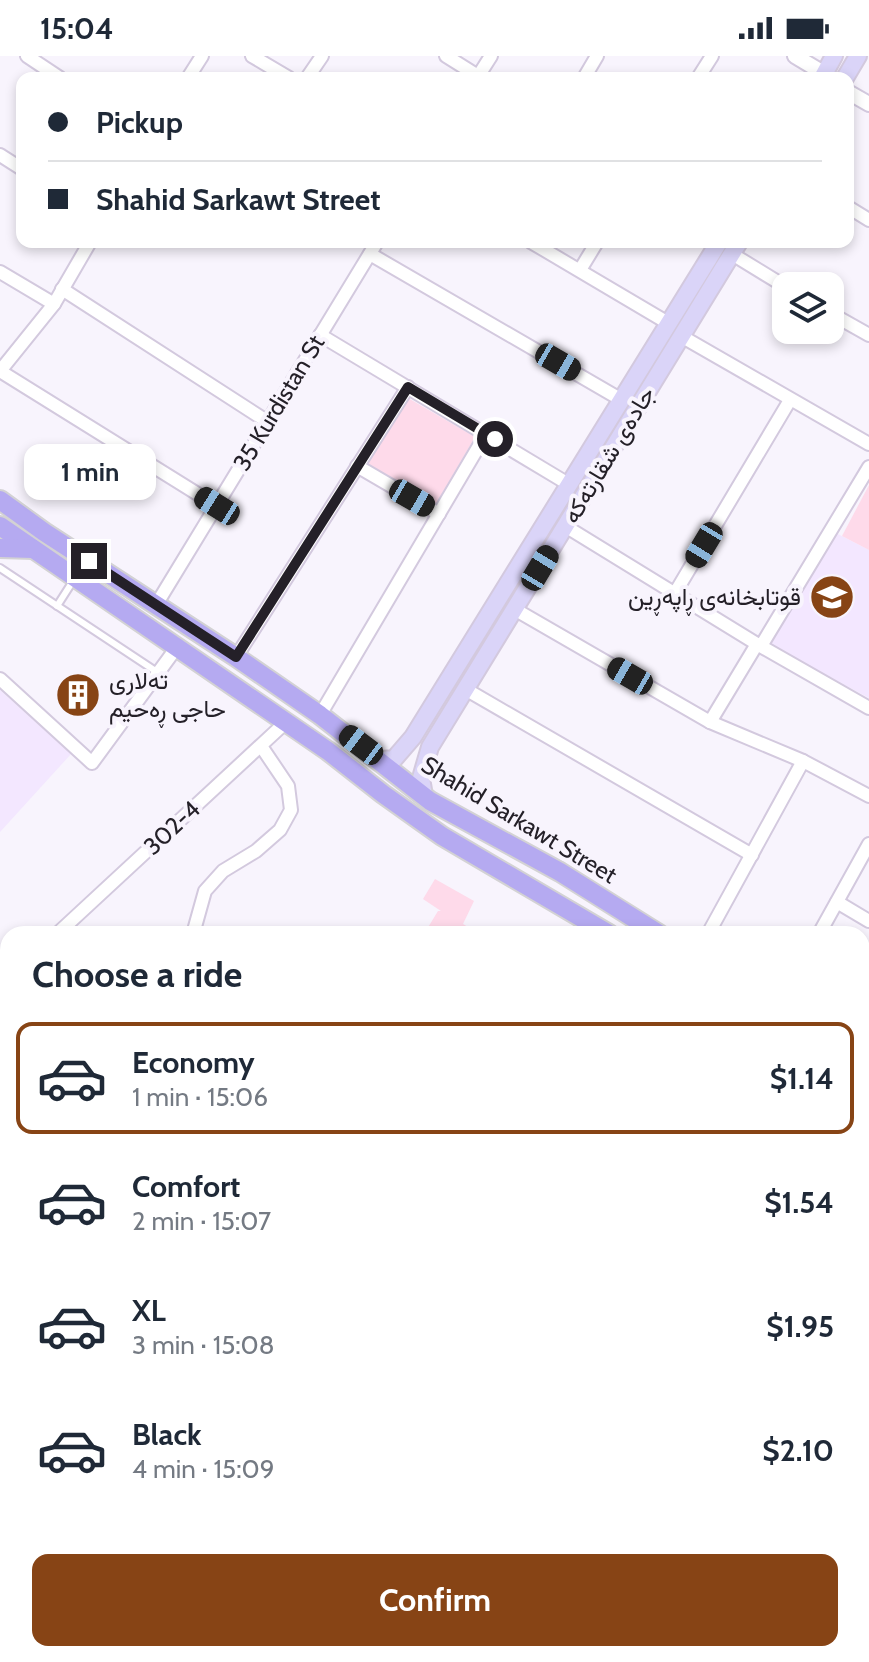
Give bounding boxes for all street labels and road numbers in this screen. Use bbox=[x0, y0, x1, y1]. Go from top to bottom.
street label: 35 Kurdistan St bbox=[227, 330, 330, 476]
street label: جادەی شقارتەکە bbox=[556, 381, 662, 529]
street label: Shahid Sarkawt Street bbox=[416, 750, 622, 889]
street label: 302-4 bbox=[138, 794, 206, 861]

